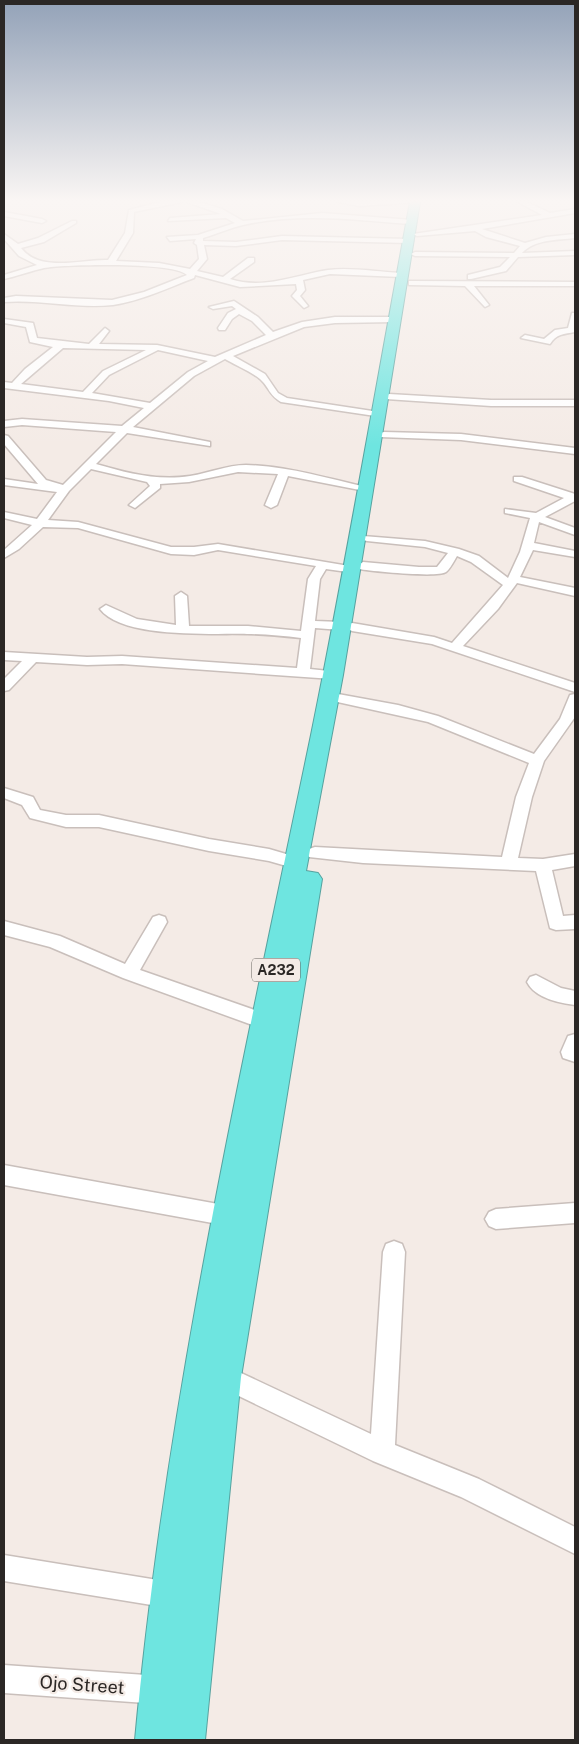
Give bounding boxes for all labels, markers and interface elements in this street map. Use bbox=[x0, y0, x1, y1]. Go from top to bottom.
road number: A232 bbox=[252, 958, 300, 982]
street label: Ojo Street bbox=[39, 1671, 125, 1698]

